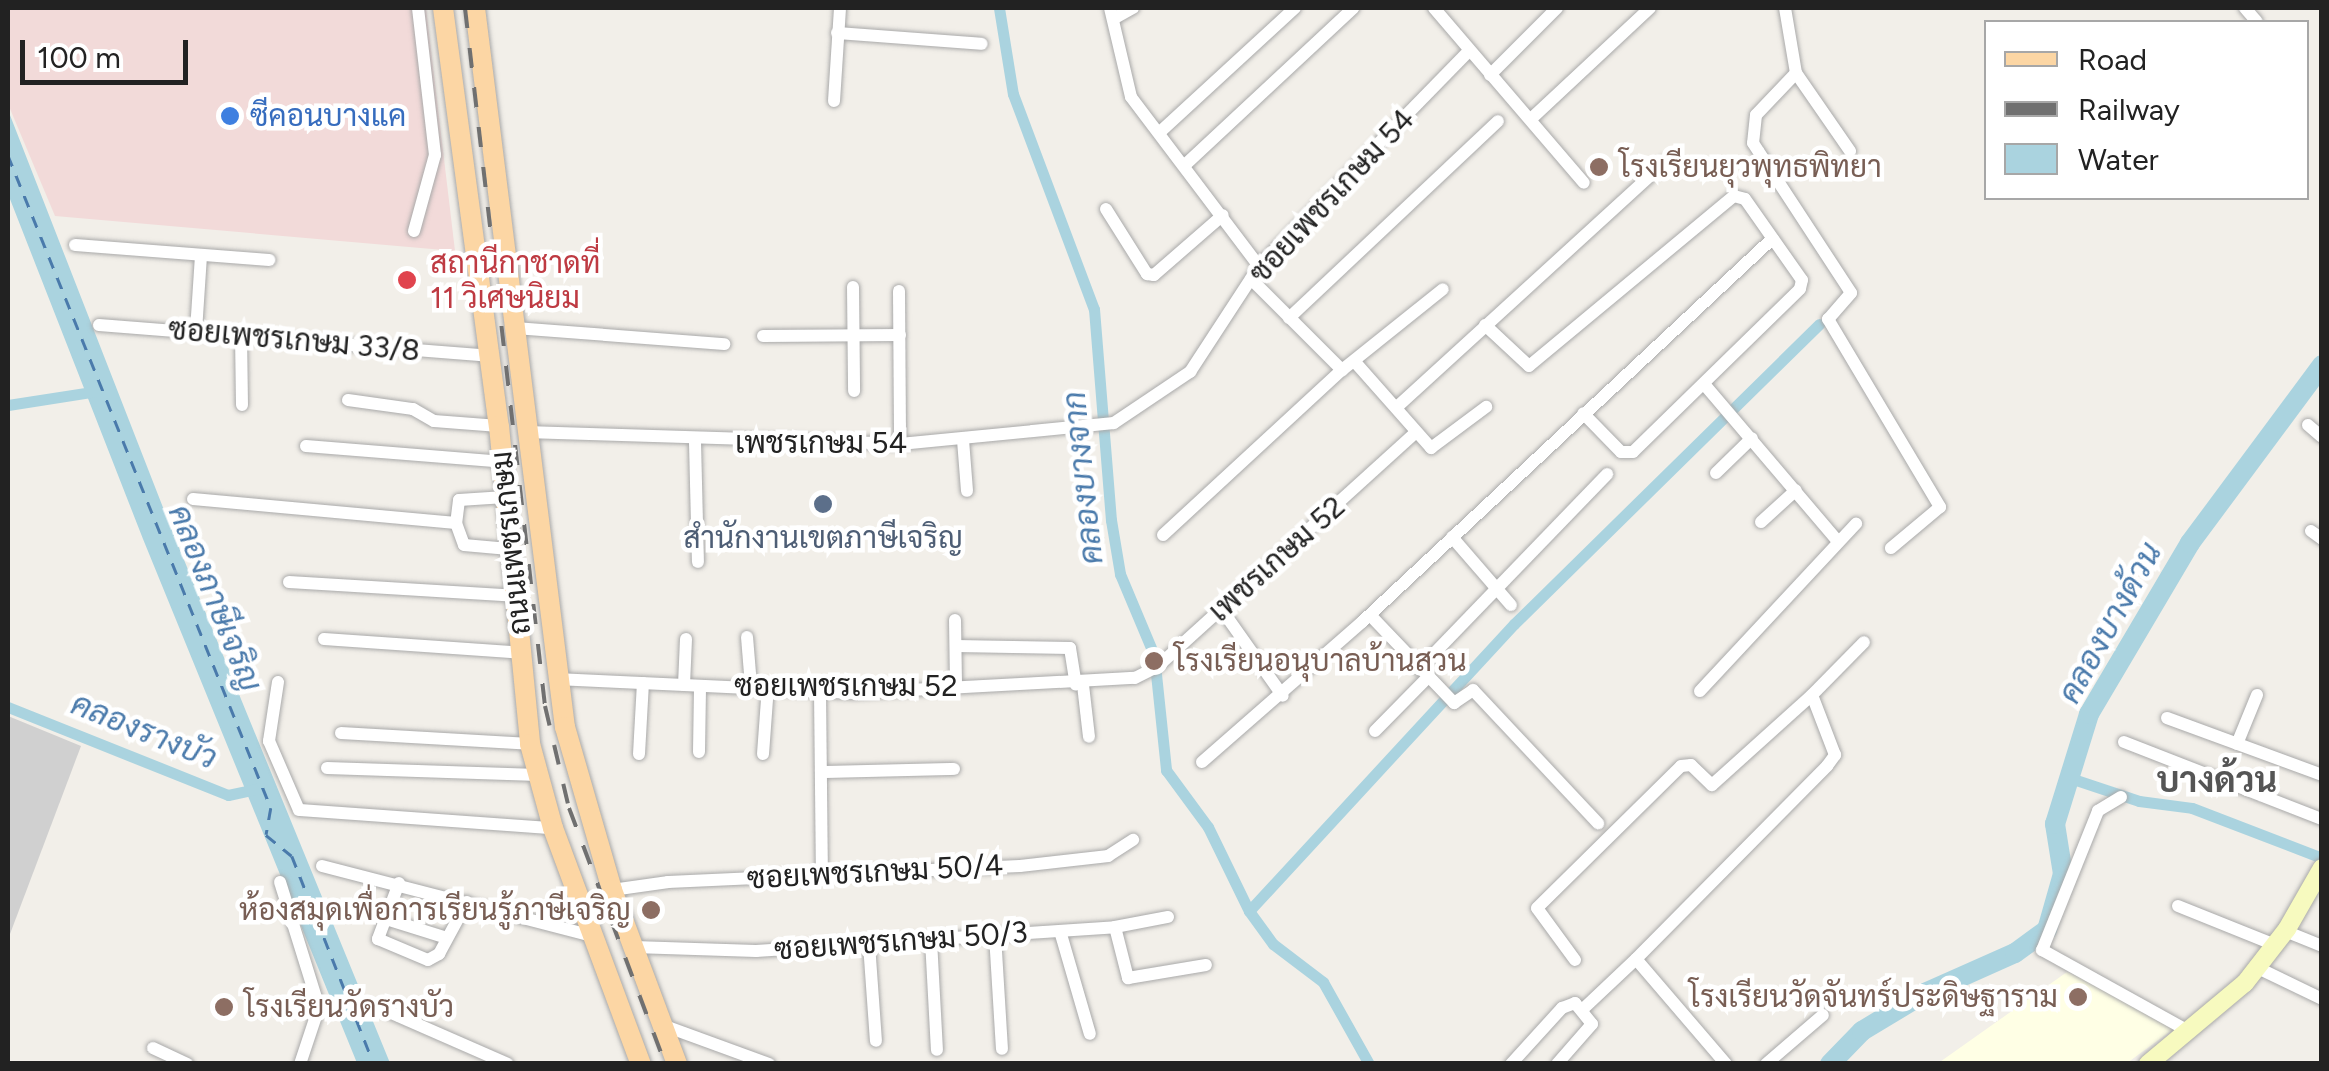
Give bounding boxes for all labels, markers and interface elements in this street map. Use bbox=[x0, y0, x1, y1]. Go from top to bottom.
scale bar bbox=[25, 20, 192, 82]
legend bbox=[1984, 20, 2309, 200]
text: 100 m bbox=[37, 39, 121, 76]
text: Road bbox=[2078, 41, 2147, 78]
text: Railway bbox=[2078, 91, 2180, 128]
place label: ซีคอนบางแค bbox=[250, 98, 406, 134]
street label: ซอยเพชรเกษม 54 bbox=[1242, 101, 1422, 291]
marker: ซีคอนบางแค bbox=[219, 105, 241, 127]
text: Water bbox=[2078, 141, 2159, 178]
place label: โรงเรียนยุวพุทธพิทยา bbox=[1619, 149, 1882, 185]
marker: โรงเรียนยุวพุทธพิทยา bbox=[1588, 156, 1610, 178]
place label: สถานีกาชาดที่ 11 วิเศษนิยม bbox=[430, 245, 601, 316]
marker: สถานีกาชาดที่ 11 วิเศษนิยม bbox=[394, 267, 420, 293]
street label: ซอยเพชรเกษม 33/8 bbox=[167, 311, 421, 369]
water label: คลองบางจาก bbox=[1055, 390, 1111, 566]
street label: เพชรเกษม 54 bbox=[735, 425, 907, 461]
street label: ถนนเพชรเกษม bbox=[483, 449, 539, 637]
street label: เพชรเกษม 52 bbox=[1202, 489, 1352, 629]
marker: สำนักงานเขตภาษีเจริญ bbox=[812, 493, 834, 515]
water label: คลองภาษีเจริญ bbox=[160, 499, 270, 697]
place label: สำนักงานเขตภาษีเจริญ bbox=[683, 520, 963, 556]
water label: คลองบางด้วน bbox=[2050, 536, 2170, 710]
place label: โรงเรียนอนุบาลบ้านสวน bbox=[1174, 643, 1466, 679]
marker: โรงเรียนอนุบาลบ้านสวน bbox=[1143, 650, 1165, 672]
street label: ซอยเพชรเกษม 52 bbox=[734, 668, 958, 704]
water label: คลองรางบัว bbox=[66, 684, 222, 778]
district label: บางด้วน bbox=[2157, 759, 2277, 801]
street label: ซอยเพชรเกษม 50/4 bbox=[746, 847, 1004, 897]
place label: ห้องสมุดเพื่อการเรียนรู้ภาษีเจริญ bbox=[239, 892, 631, 928]
marker: ห้องสมุดเพื่อการเรียนรู้ภาษีเจริญ bbox=[640, 899, 662, 921]
street label: ซอยเพชรเกษม 50/3 bbox=[773, 914, 1029, 968]
place label: โรงเรียนวัดจันทร์ประดิษฐาราม bbox=[1689, 979, 2058, 1015]
marker: โรงเรียนวัดจันทร์ประดิษฐาราม bbox=[2067, 986, 2089, 1008]
place label: โรงเรียนวัดรางบัว bbox=[244, 989, 454, 1025]
marker: โรงเรียนวัดรางบัว bbox=[213, 996, 235, 1018]

